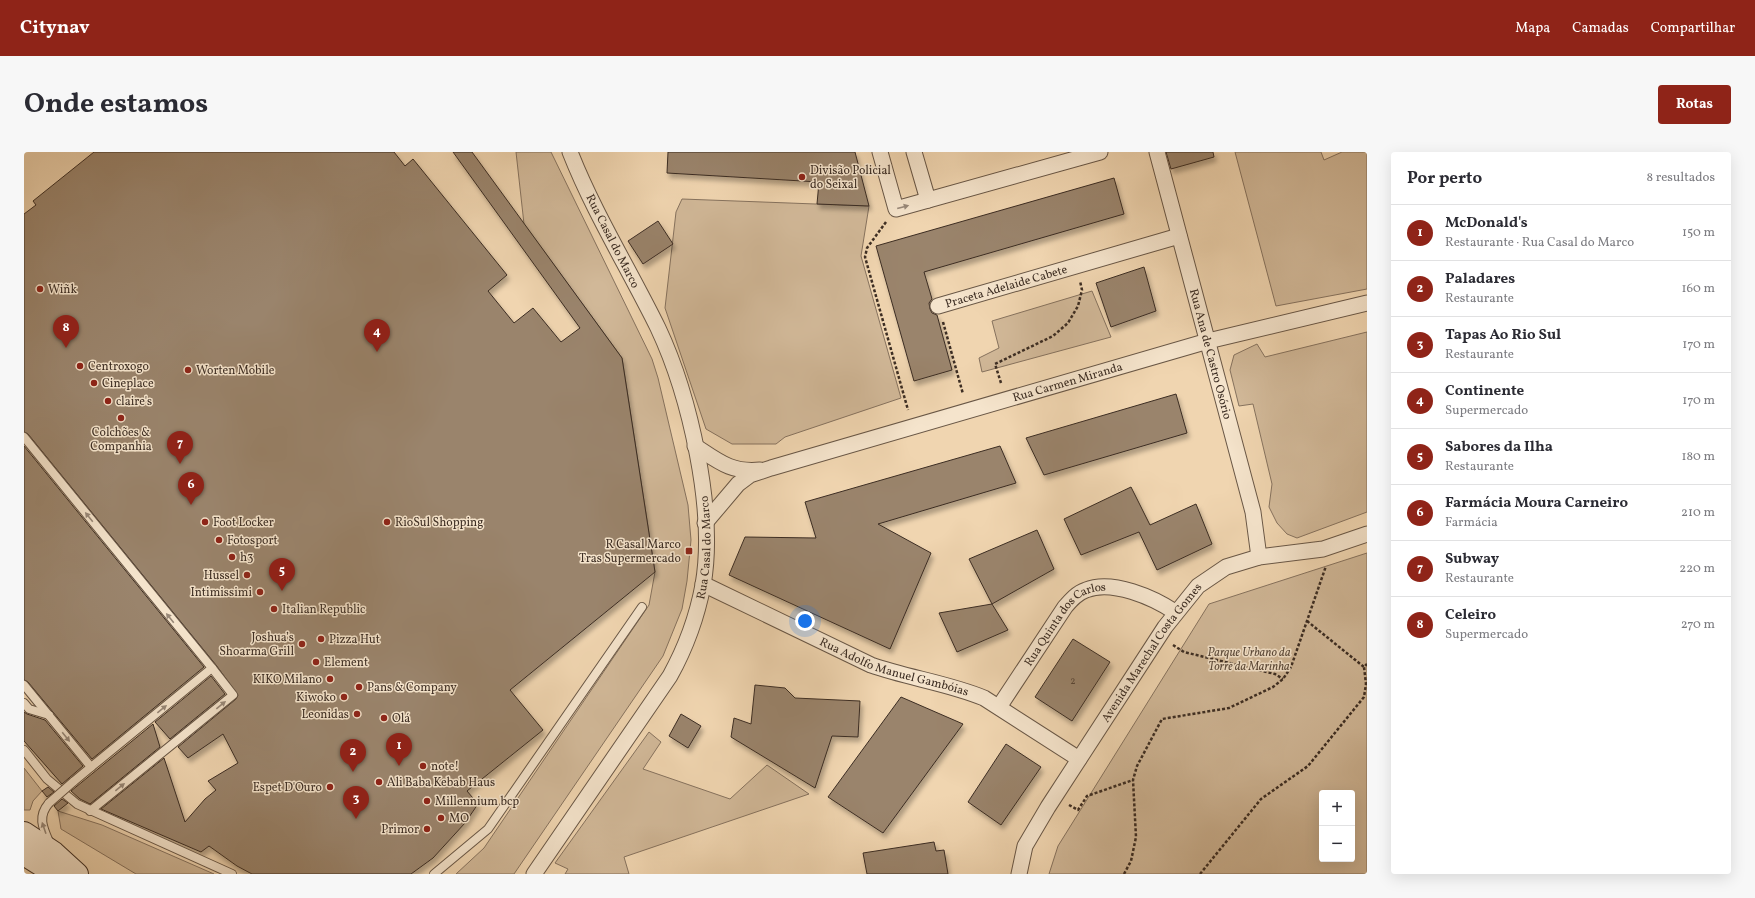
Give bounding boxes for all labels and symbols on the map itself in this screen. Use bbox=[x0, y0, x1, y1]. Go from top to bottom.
place label: Divisão Policial do Seixal bbox=[810, 163, 891, 193]
marker: Divisão Policial do Seixal bbox=[797, 172, 807, 182]
street label: Rua Casal do Marco bbox=[581, 192, 643, 291]
one-way arrow bbox=[898, 204, 910, 210]
street label: Praceta Adelaide Cabete bbox=[944, 262, 1070, 312]
place label: Wiñk bbox=[48, 282, 77, 298]
marker: Wiñk bbox=[35, 284, 45, 294]
street label: Rua Ana de Castro Osório bbox=[1185, 287, 1235, 421]
pin: 8 bbox=[53, 315, 79, 348]
pin: 4 bbox=[364, 319, 390, 352]
place label: Centroxogo bbox=[88, 359, 149, 375]
street label: Rua Carmen Miranda bbox=[1011, 359, 1125, 406]
marker: Centroxogo bbox=[75, 361, 85, 371]
place label: Worten Mobile bbox=[196, 363, 275, 379]
marker: Worten Mobile bbox=[183, 365, 193, 375]
place label: Cineplace bbox=[102, 376, 154, 392]
marker: Cineplace bbox=[89, 378, 99, 388]
place label: claire's bbox=[116, 394, 152, 410]
marker: claire's bbox=[103, 396, 113, 406]
marker: Colchões & Companhia bbox=[116, 413, 126, 423]
place label: Colchões & Companhia bbox=[90, 425, 152, 455]
pin: 7 bbox=[167, 431, 193, 464]
pin: 6 bbox=[178, 472, 204, 505]
street label: Rua Casal do Marco bbox=[693, 495, 715, 601]
one-way arrow bbox=[84, 511, 93, 522]
place label: Foot Locker bbox=[213, 515, 274, 531]
place label: RioSul Shopping bbox=[395, 515, 483, 531]
marker: Foot Locker bbox=[200, 517, 210, 527]
marker: RioSul Shopping bbox=[382, 517, 392, 527]
place label: Fotosport bbox=[227, 533, 278, 549]
marker: Fotosport bbox=[214, 535, 224, 545]
place label: R Casal Marco Tras Supermercado bbox=[579, 537, 681, 567]
marker: R Casal Marco Tras Supermercado bbox=[684, 546, 694, 556]
place label: h3 bbox=[240, 550, 253, 566]
marker: h3 bbox=[227, 552, 237, 562]
pin: 5 bbox=[269, 558, 295, 591]
place label: Hussel bbox=[204, 568, 239, 584]
marker: Hussel bbox=[242, 570, 252, 580]
street label: Rua Quinta dos Carlos bbox=[1021, 580, 1106, 670]
street label: Avenida Marechal Costa Gomes bbox=[1098, 580, 1206, 726]
place label: Intimissimi bbox=[190, 585, 252, 601]
marker: Intimissimi bbox=[255, 587, 265, 597]
place label: Italian Republic bbox=[282, 602, 366, 618]
marker: Italian Republic bbox=[269, 604, 279, 614]
your location bbox=[795, 611, 815, 631]
one-way arrow bbox=[166, 612, 175, 623]
place label: Joshua’s Shoarma Grill bbox=[219, 630, 294, 660]
place label: Pizza Hut bbox=[329, 632, 380, 648]
marker: Pizza Hut bbox=[316, 634, 326, 644]
street label: Rua Adolfo Manuel Gambóias bbox=[817, 634, 970, 701]
marker: Joshua’s Shoarma Grill bbox=[297, 639, 307, 649]
park label: Parque Urbano da Torre da Marinha bbox=[1207, 645, 1291, 675]
place label: Element bbox=[324, 655, 368, 671]
marker: Element bbox=[311, 657, 321, 667]
place label: KIKO Milano bbox=[253, 672, 322, 688]
marker: KIKO Milano bbox=[325, 674, 335, 684]
house number: 2 bbox=[1070, 674, 1076, 688]
place label: Pans & Company bbox=[367, 680, 457, 696]
marker: Pans & Company bbox=[354, 682, 364, 692]
place label: Kiwoko bbox=[296, 690, 336, 706]
marker: Kiwoko bbox=[339, 692, 349, 702]
one-way arrow bbox=[216, 701, 227, 709]
one-way arrow bbox=[156, 705, 167, 714]
place label: Leonidas bbox=[302, 707, 349, 723]
marker: Leonidas bbox=[352, 709, 362, 719]
place label: Olá bbox=[392, 711, 410, 727]
marker: Olá bbox=[379, 713, 389, 723]
one-way arrow bbox=[62, 731, 71, 742]
pin: 1 bbox=[386, 733, 412, 766]
pin: 2 bbox=[340, 739, 366, 772]
place label: note! bbox=[431, 759, 459, 775]
marker: note! bbox=[418, 761, 428, 771]
place label: Ali Baba Kebab Haus bbox=[387, 775, 495, 791]
marker: Ali Baba Kebab Haus bbox=[374, 777, 384, 787]
place label: Espet D'Ouro bbox=[253, 780, 322, 796]
one-way arrow bbox=[114, 782, 125, 791]
marker: Espet D'Ouro bbox=[325, 782, 335, 792]
pin: 3 bbox=[343, 786, 369, 819]
place label: Millennium bcp bbox=[435, 794, 519, 810]
marker: Millennium bcp bbox=[422, 796, 432, 806]
place label: MO bbox=[449, 811, 469, 827]
marker: MO bbox=[436, 813, 446, 823]
one-way arrow bbox=[41, 821, 47, 833]
place label: Primor bbox=[381, 822, 419, 838]
marker: Primor bbox=[422, 824, 432, 834]

